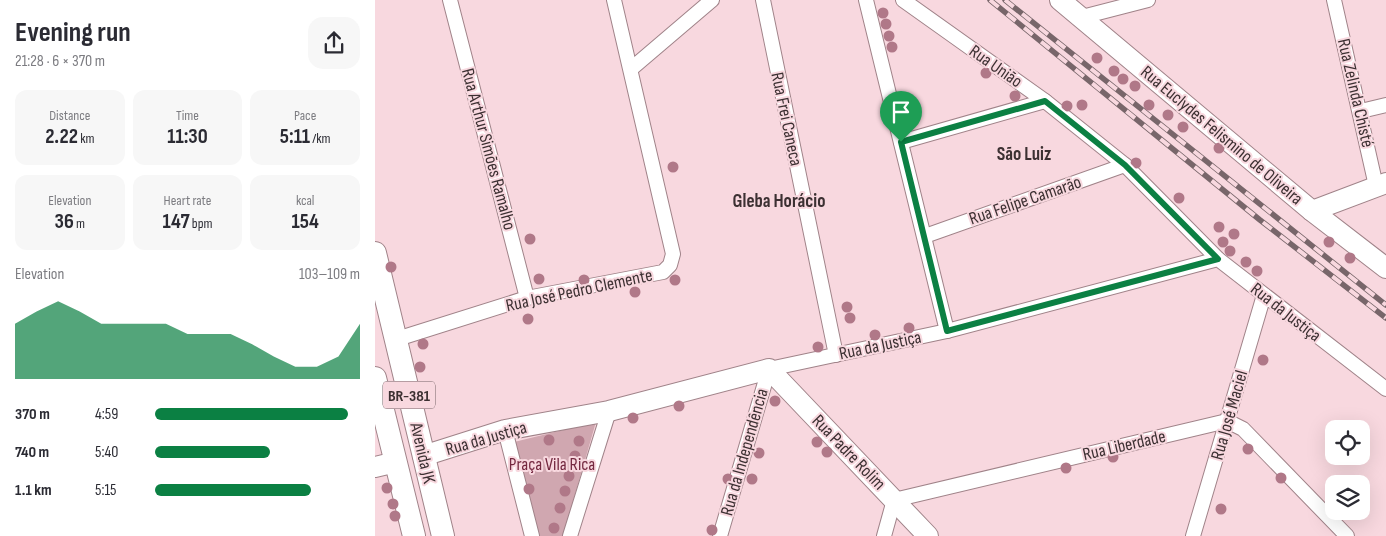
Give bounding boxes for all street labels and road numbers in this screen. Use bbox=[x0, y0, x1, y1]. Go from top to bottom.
street label: Rua Zelinda Chisté bbox=[1333, 37, 1378, 149]
street label: Rua União bbox=[965, 41, 1026, 92]
street label: Rua Euclydes Felismino de Oliveira bbox=[1136, 61, 1307, 209]
street label: Rua Arthur Simões Ramalho bbox=[457, 66, 520, 232]
street label: Rua Frei Caneca bbox=[766, 70, 807, 168]
street label: Rua Felipe Camarão bbox=[966, 171, 1084, 229]
street label: Rua José Pedro Clemente bbox=[504, 265, 654, 316]
street label: Rua da Justiça bbox=[1246, 278, 1325, 346]
street label: Rua da Justiça bbox=[837, 327, 923, 364]
street label: Rua José Maciel bbox=[1207, 368, 1252, 462]
road number: BR-381 bbox=[383, 382, 435, 408]
street label: Rua da Independência bbox=[716, 386, 773, 518]
street label: Rua Padre Rolim bbox=[808, 410, 890, 494]
street label: Rua da Justiça bbox=[443, 417, 529, 460]
street label: Avenida JK bbox=[405, 420, 440, 486]
street label: Rua Liberdade bbox=[1081, 426, 1168, 465]

